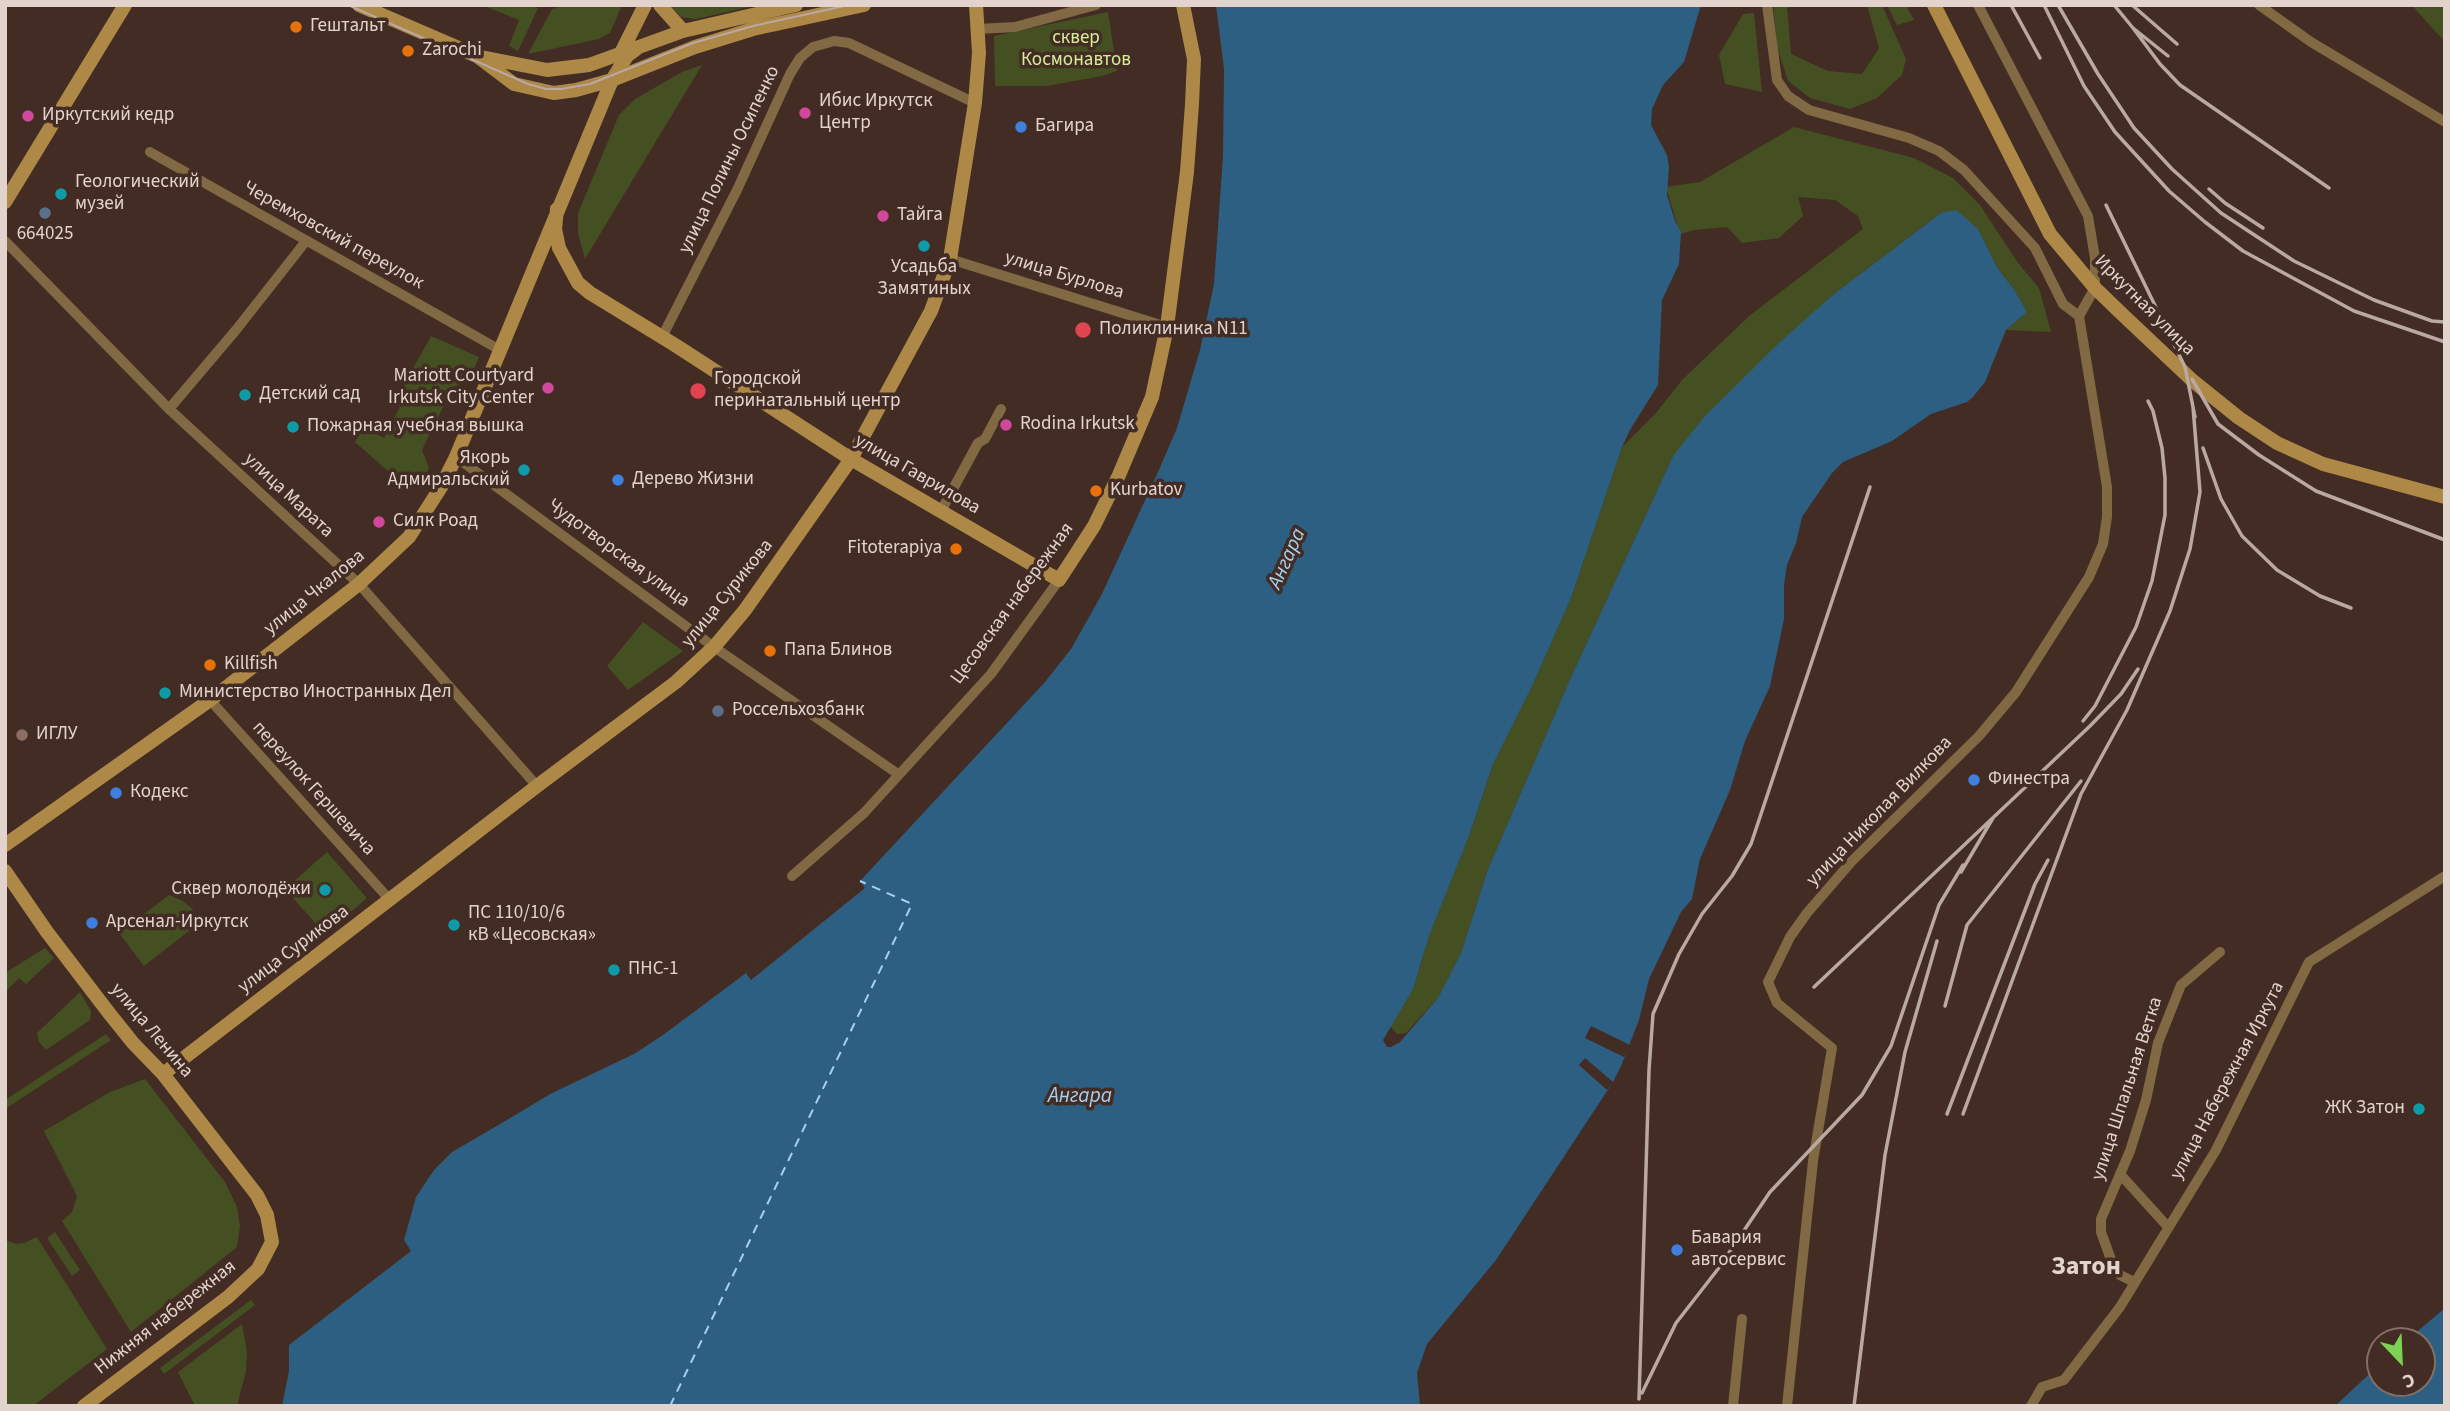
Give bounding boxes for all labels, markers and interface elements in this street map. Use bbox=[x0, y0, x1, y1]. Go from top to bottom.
place label: Гештальт bbox=[310, 16, 386, 38]
marker: Гештальт bbox=[288, 19, 304, 35]
park label: сквер Космонавтов bbox=[1021, 28, 1131, 72]
place label: Zarochi bbox=[422, 40, 482, 62]
marker: Zarochi bbox=[400, 43, 416, 59]
street label: улица Полины Осипенко bbox=[675, 62, 785, 258]
place label: Ибис Иркутск Центр bbox=[819, 91, 933, 135]
place label: Иркутский кедр bbox=[42, 105, 174, 127]
marker: Ибис Иркутск Центр bbox=[797, 105, 813, 121]
marker: Иркутский кедр bbox=[20, 108, 36, 124]
place label: Багира bbox=[1035, 116, 1094, 138]
marker: Багира bbox=[1013, 119, 1029, 135]
place label: Геологический музей bbox=[75, 172, 200, 216]
street label: Черемховский переулок bbox=[239, 177, 427, 295]
marker: Геологический музей bbox=[53, 186, 69, 202]
marker: 664025 bbox=[37, 205, 53, 221]
place label: Тайга bbox=[897, 205, 943, 227]
marker: Тайга bbox=[875, 208, 891, 224]
place label: 664025 bbox=[17, 224, 73, 246]
marker: Усадьба Замятиных bbox=[916, 238, 932, 254]
street label: улица Бурлова bbox=[1002, 247, 1126, 305]
street label: Иркутная улица bbox=[2089, 251, 2199, 361]
place label: Усадьба Замятиных bbox=[877, 257, 971, 301]
place label: Поликлиника N11 bbox=[1099, 319, 1248, 341]
marker: Поликлиника N11 bbox=[1073, 320, 1093, 340]
place label: Mariott Courtyard Irkutsk City Center bbox=[388, 366, 534, 410]
place label: Городской перинатальный центр bbox=[714, 369, 901, 413]
marker: Mariott Courtyard Irkutsk City Center bbox=[540, 380, 556, 396]
marker: Городской перинатальный центр bbox=[688, 381, 708, 401]
place label: Детский сад bbox=[259, 384, 360, 406]
marker: Детский сад bbox=[237, 387, 253, 403]
place label: Rodina Irkutsk bbox=[1020, 414, 1135, 436]
place label: Пожарная учебная вышка bbox=[307, 416, 524, 438]
marker: Rodina Irkutsk bbox=[998, 417, 1014, 433]
marker: Пожарная учебная вышка bbox=[285, 419, 301, 435]
street label: улица Гаврилова bbox=[850, 430, 984, 520]
place label: Якорь Адмиральский bbox=[388, 448, 510, 492]
street label: улица Марата bbox=[238, 449, 338, 543]
marker: Якорь Адмиральский bbox=[516, 462, 532, 478]
place label: Дерево Жизни bbox=[632, 469, 754, 491]
marker: Дерево Жизни bbox=[610, 472, 626, 488]
place label: Kurbatov bbox=[1110, 480, 1182, 502]
marker: Kurbatov bbox=[1088, 483, 1104, 499]
street label: Чудотворская улица bbox=[542, 495, 694, 613]
place label: Силк Роад bbox=[393, 511, 478, 533]
marker: Силк Роад bbox=[371, 514, 387, 530]
street label: Цесовская набережная bbox=[947, 519, 1079, 689]
water label: Ангара bbox=[1264, 525, 1312, 593]
street label: улица Сурикова bbox=[677, 535, 779, 653]
place label: Fitoterapiya bbox=[847, 538, 942, 560]
marker: Fitoterapiya bbox=[948, 541, 964, 557]
street label: улица Чкалова bbox=[260, 545, 370, 641]
place label: Папа Блинов bbox=[784, 640, 892, 662]
marker: Папа Блинов bbox=[762, 643, 778, 659]
place label: Killfish bbox=[224, 654, 278, 676]
marker: Killfish bbox=[202, 657, 218, 673]
place label: Министерство Иностранных Дел bbox=[179, 682, 452, 704]
marker: Министерство Иностранных Дел bbox=[157, 685, 173, 701]
place label: Россельхозбанк bbox=[732, 700, 864, 722]
marker: Россельхозбанк bbox=[710, 703, 726, 719]
street label: переулок Гершевича bbox=[247, 717, 379, 861]
place label: ИГЛУ bbox=[36, 724, 78, 746]
marker: ИГЛУ bbox=[14, 727, 30, 743]
street label: улица Николая Вилкова bbox=[1802, 732, 1958, 892]
place label: Финестра bbox=[1988, 769, 2070, 791]
marker: Финестра bbox=[1966, 772, 1982, 788]
place label: Кодекс bbox=[130, 782, 188, 804]
marker: Кодекс bbox=[108, 785, 124, 801]
place label: Сквер молодёжи bbox=[171, 879, 311, 901]
marker: Сквер молодёжи bbox=[317, 882, 333, 898]
street label: улица Сурикова bbox=[234, 901, 354, 999]
place label: ПС 110/10/6 кВ «Цесовская» bbox=[468, 903, 596, 947]
place label: Арсенал-Иркутск bbox=[106, 912, 248, 934]
marker: Арсенал-Иркутск bbox=[84, 915, 100, 931]
marker: ПС 110/10/6 кВ «Цесовская» bbox=[446, 917, 462, 933]
place label: ПНС-1 bbox=[628, 959, 678, 981]
marker: ПНС-1 bbox=[606, 962, 622, 978]
street label: улица Набережная Иркута bbox=[2166, 978, 2290, 1184]
street label: улица Ленина bbox=[105, 979, 197, 1083]
street label: улица Шпальная Ветка bbox=[2088, 994, 2168, 1184]
water label: Ангара bbox=[1048, 1084, 1112, 1110]
place label: ЖК Затон bbox=[2325, 1098, 2405, 1120]
marker: ЖК Затон bbox=[2411, 1101, 2427, 1117]
place label: Бавария автосервис bbox=[1691, 1228, 1786, 1272]
marker: Бавария автосервис bbox=[1669, 1242, 1685, 1258]
district label: Затон bbox=[2051, 1252, 2121, 1284]
street label: Нижняя набережная bbox=[91, 1256, 241, 1380]
north arrow bbox=[2366, 1327, 2436, 1397]
text: С bbox=[2398, 1365, 2419, 1395]

